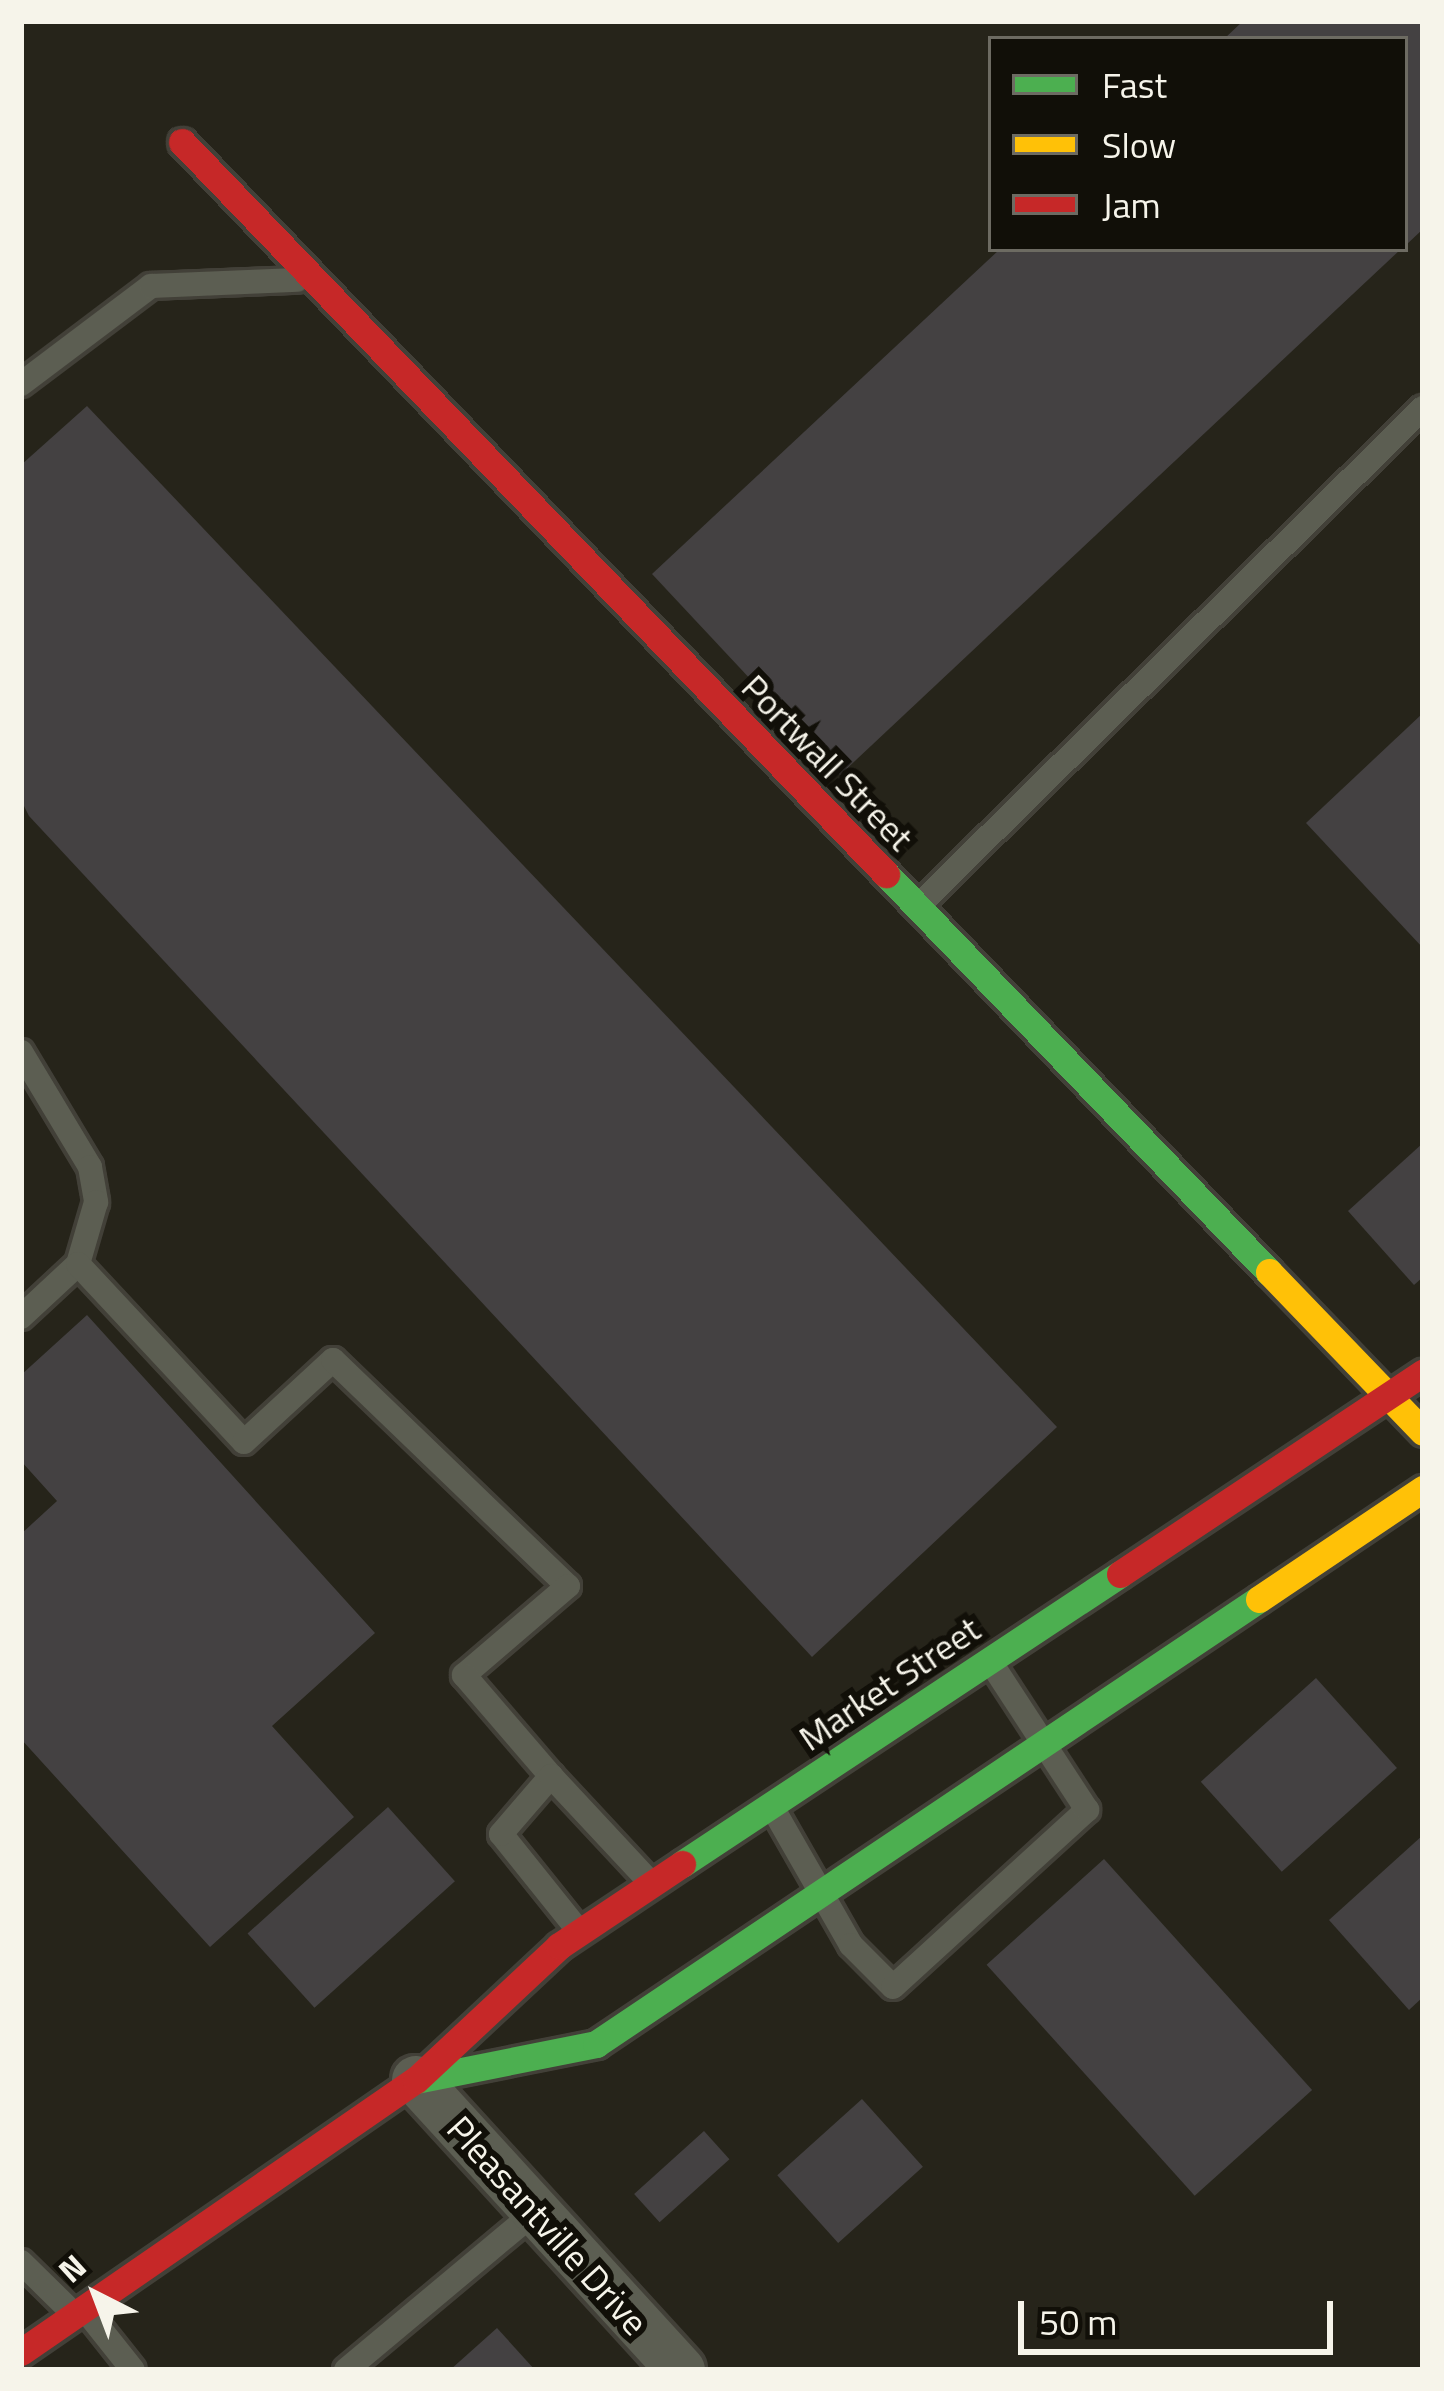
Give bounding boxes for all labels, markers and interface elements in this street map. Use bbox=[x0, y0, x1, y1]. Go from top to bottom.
legend bbox=[988, 36, 1408, 252]
text: Fast bbox=[1102, 57, 1167, 112]
text: Slow bbox=[1102, 117, 1176, 172]
text: Jam bbox=[1102, 177, 1161, 232]
street label: Portwall Street bbox=[733, 665, 923, 859]
street label: Market Street bbox=[790, 1607, 988, 1759]
street label: Pleasantville Drive bbox=[439, 2107, 657, 2343]
north arrow bbox=[36, 2235, 156, 2355]
text: N bbox=[47, 2242, 97, 2294]
scale bar bbox=[1024, 2277, 1339, 2351]
text: 50 m bbox=[1039, 2294, 1117, 2349]

